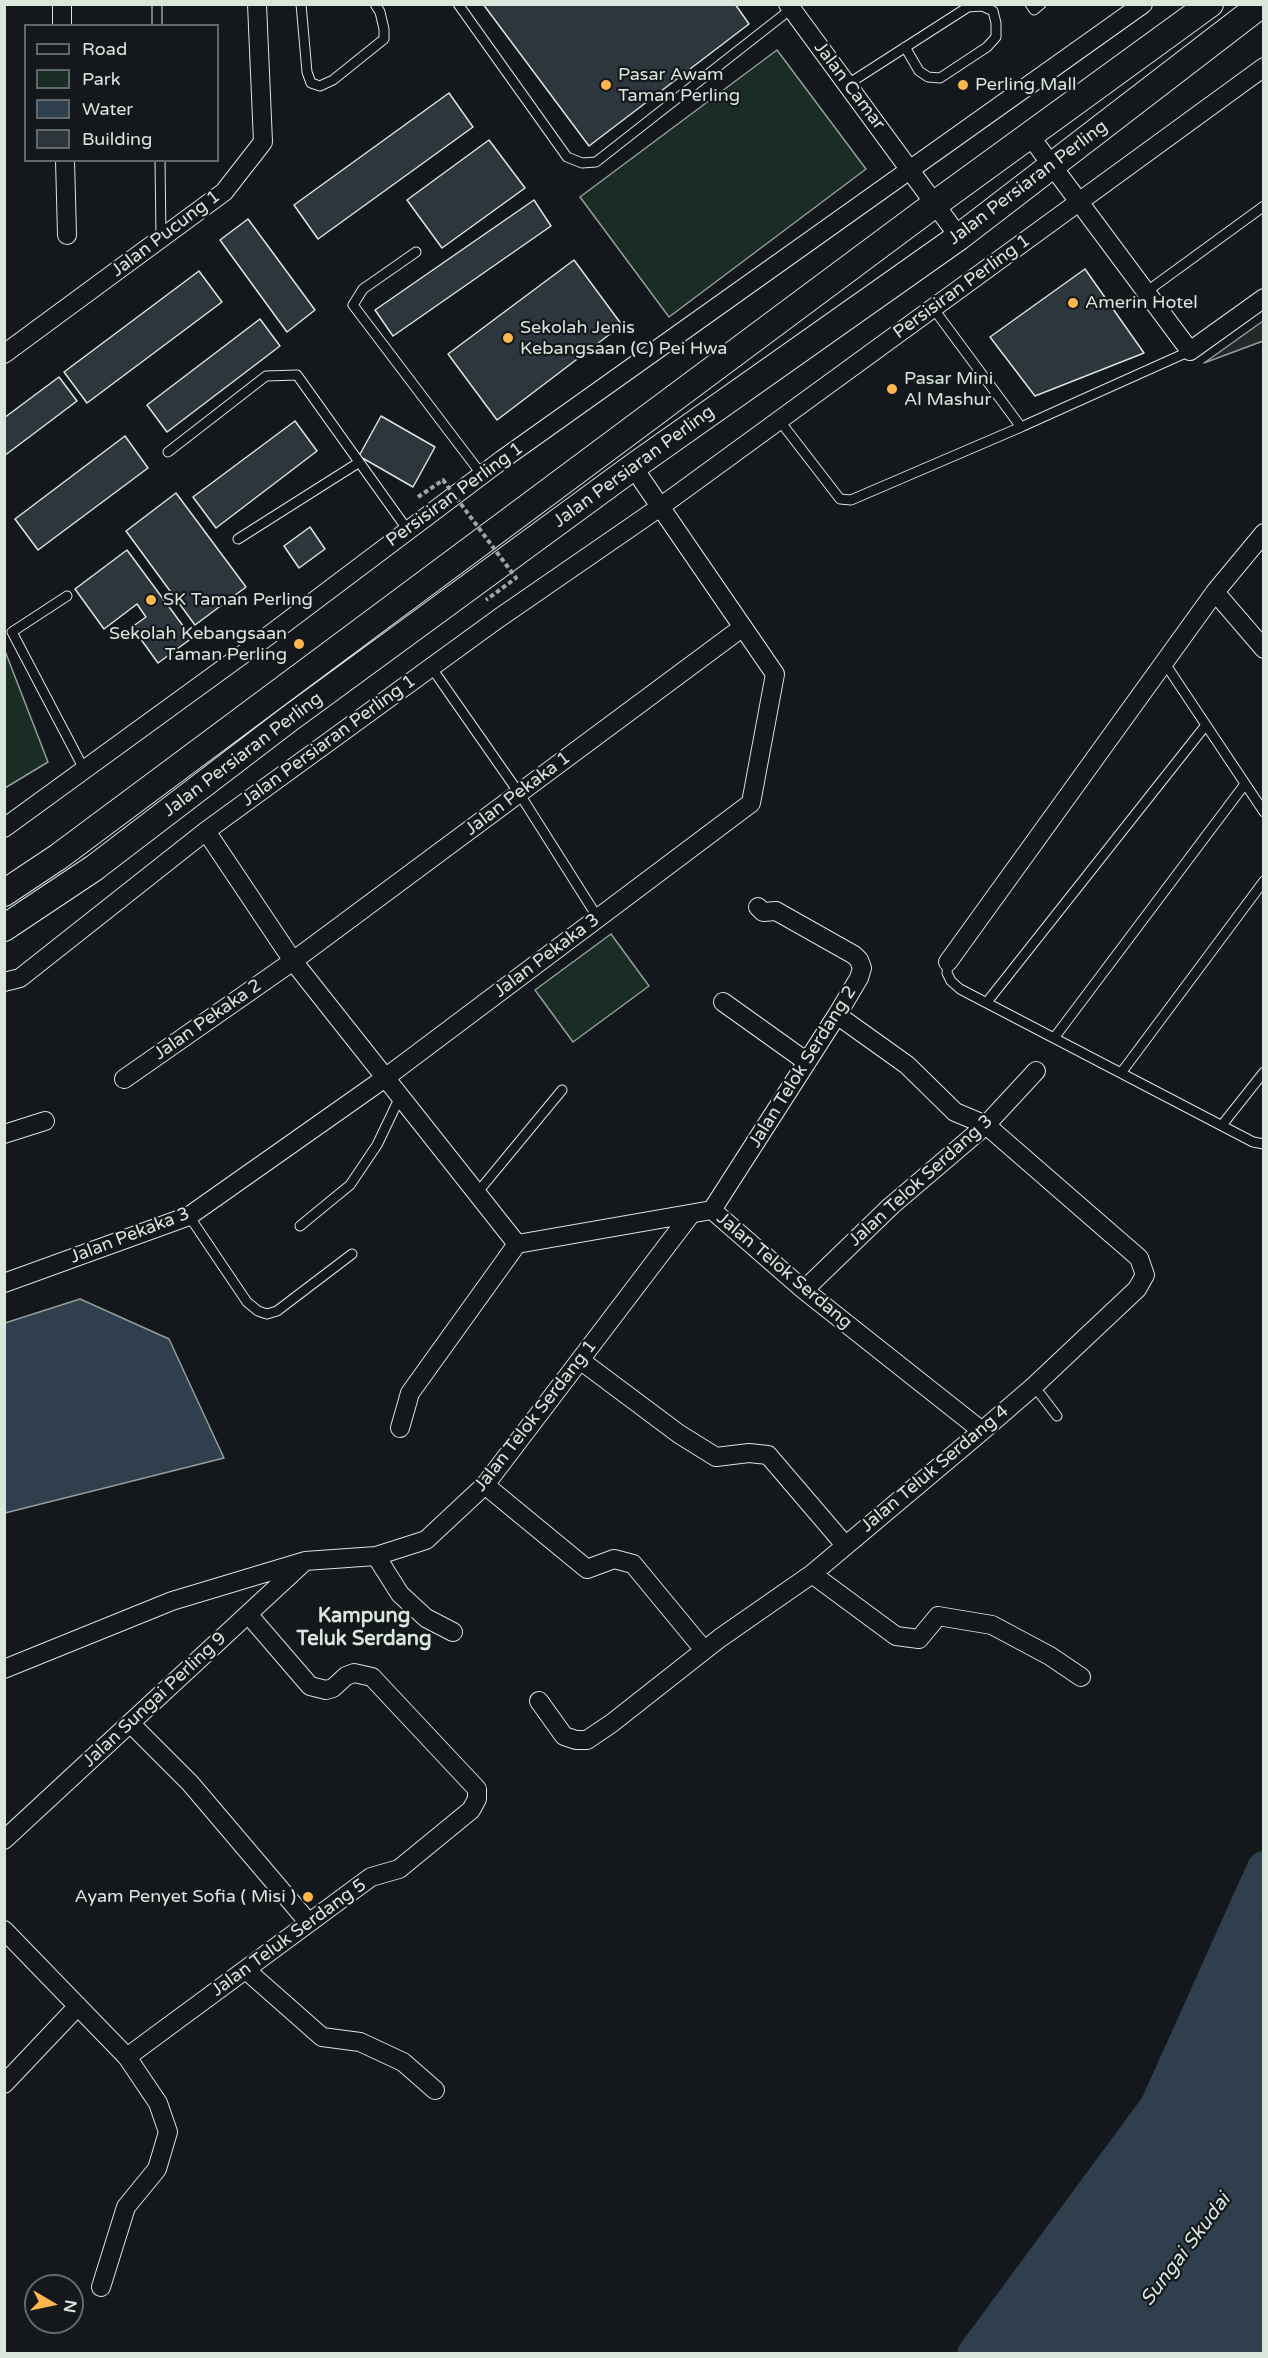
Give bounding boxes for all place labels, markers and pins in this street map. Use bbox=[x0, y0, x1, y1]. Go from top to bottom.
place label: Pasar Awam Taman Perling bbox=[618, 64, 740, 106]
place label: Perling Mall bbox=[975, 74, 1076, 96]
marker: Pasar Awam Taman Perling bbox=[599, 78, 613, 92]
marker: Perling Mall bbox=[956, 78, 970, 92]
place label: Amerin Hotel bbox=[1085, 292, 1198, 314]
marker: Amerin Hotel bbox=[1066, 296, 1080, 310]
place label: Sekolah Jenis Kebangsaan (C) Pei Hwa bbox=[520, 317, 727, 360]
marker: Sekolah Jenis Kebangsaan (C) Pei Hwa bbox=[501, 331, 515, 345]
place label: Pasar Mini Al Mashur bbox=[904, 368, 993, 410]
marker: Pasar Mini Al Mashur bbox=[885, 382, 899, 396]
place label: SK Taman Perling bbox=[163, 589, 313, 611]
marker: SK Taman Perling bbox=[144, 593, 158, 607]
place label: Sekolah Kebangsaan Taman Perling bbox=[109, 623, 287, 666]
marker: Sekolah Kebangsaan Taman Perling bbox=[292, 637, 306, 651]
place label: Ayam Penyet Sofia ( Misi ) bbox=[75, 1886, 296, 1908]
marker: Ayam Penyet Sofia ( Misi ) bbox=[301, 1890, 315, 1904]

